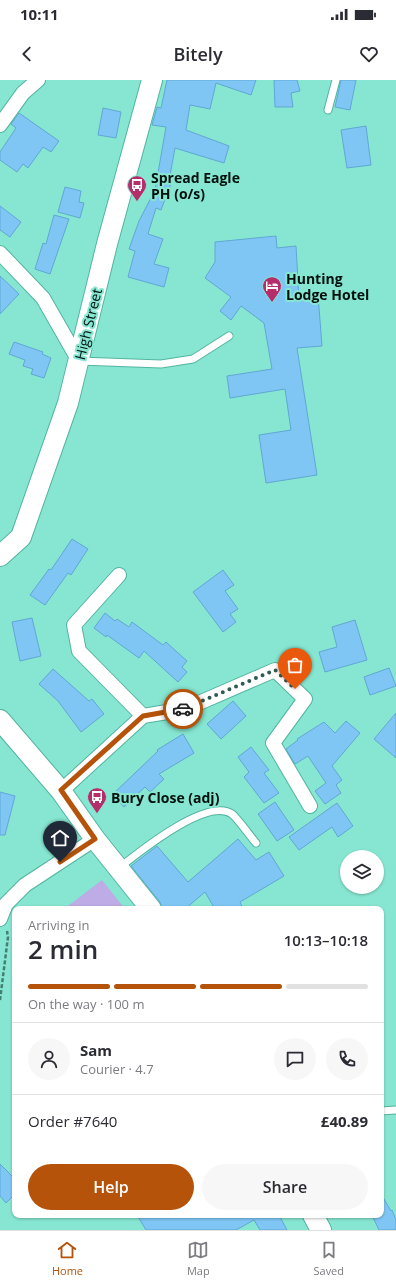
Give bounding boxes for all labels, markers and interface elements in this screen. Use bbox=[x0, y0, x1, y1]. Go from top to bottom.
text: 10:11 bbox=[20, 4, 59, 24]
text: Bitely bbox=[173, 42, 223, 66]
icon: back bbox=[16, 43, 38, 65]
icon: heart bbox=[358, 43, 380, 65]
place label: Spread Eagle PH (o/s) bbox=[151, 168, 240, 203]
bus stop icon: Spread Eagle PH (o/s) bbox=[126, 174, 148, 202]
place label: Hunting Lodge Hotel bbox=[286, 269, 369, 304]
hotel icon: Hunting Lodge Hotel bbox=[261, 275, 283, 303]
street label: High Street bbox=[70, 286, 106, 362]
pin bbox=[278, 648, 312, 689]
icon: bag bbox=[284, 654, 306, 676]
courier bbox=[163, 689, 203, 729]
icon: car bbox=[172, 698, 194, 720]
bus stop icon: Bury Close (adj) bbox=[86, 786, 108, 814]
place label: Bury Close (adj) bbox=[111, 788, 220, 807]
pin bbox=[43, 821, 77, 862]
icon: home bbox=[49, 827, 71, 849]
map controls bbox=[340, 850, 384, 894]
button: layers bbox=[340, 850, 384, 894]
text: Arriving in bbox=[28, 916, 90, 934]
text: 10:13–10:18 bbox=[284, 930, 368, 950]
text: 2 min bbox=[28, 931, 98, 967]
text: On the way · 100 m bbox=[28, 995, 144, 1013]
button: person bbox=[28, 1038, 70, 1080]
button: chat bbox=[274, 1038, 316, 1080]
button: phone bbox=[326, 1038, 368, 1080]
text: Sam bbox=[80, 1040, 112, 1060]
text: Courier · 4.7 bbox=[80, 1060, 154, 1078]
text: Order #7640 bbox=[28, 1111, 117, 1131]
text: £40.89 bbox=[321, 1111, 368, 1131]
button: Help bbox=[28, 1164, 194, 1210]
button: Share bbox=[202, 1164, 368, 1210]
tab: Home bbox=[52, 1239, 83, 1278]
tab: Map bbox=[187, 1239, 210, 1278]
tab: Saved bbox=[313, 1239, 344, 1278]

